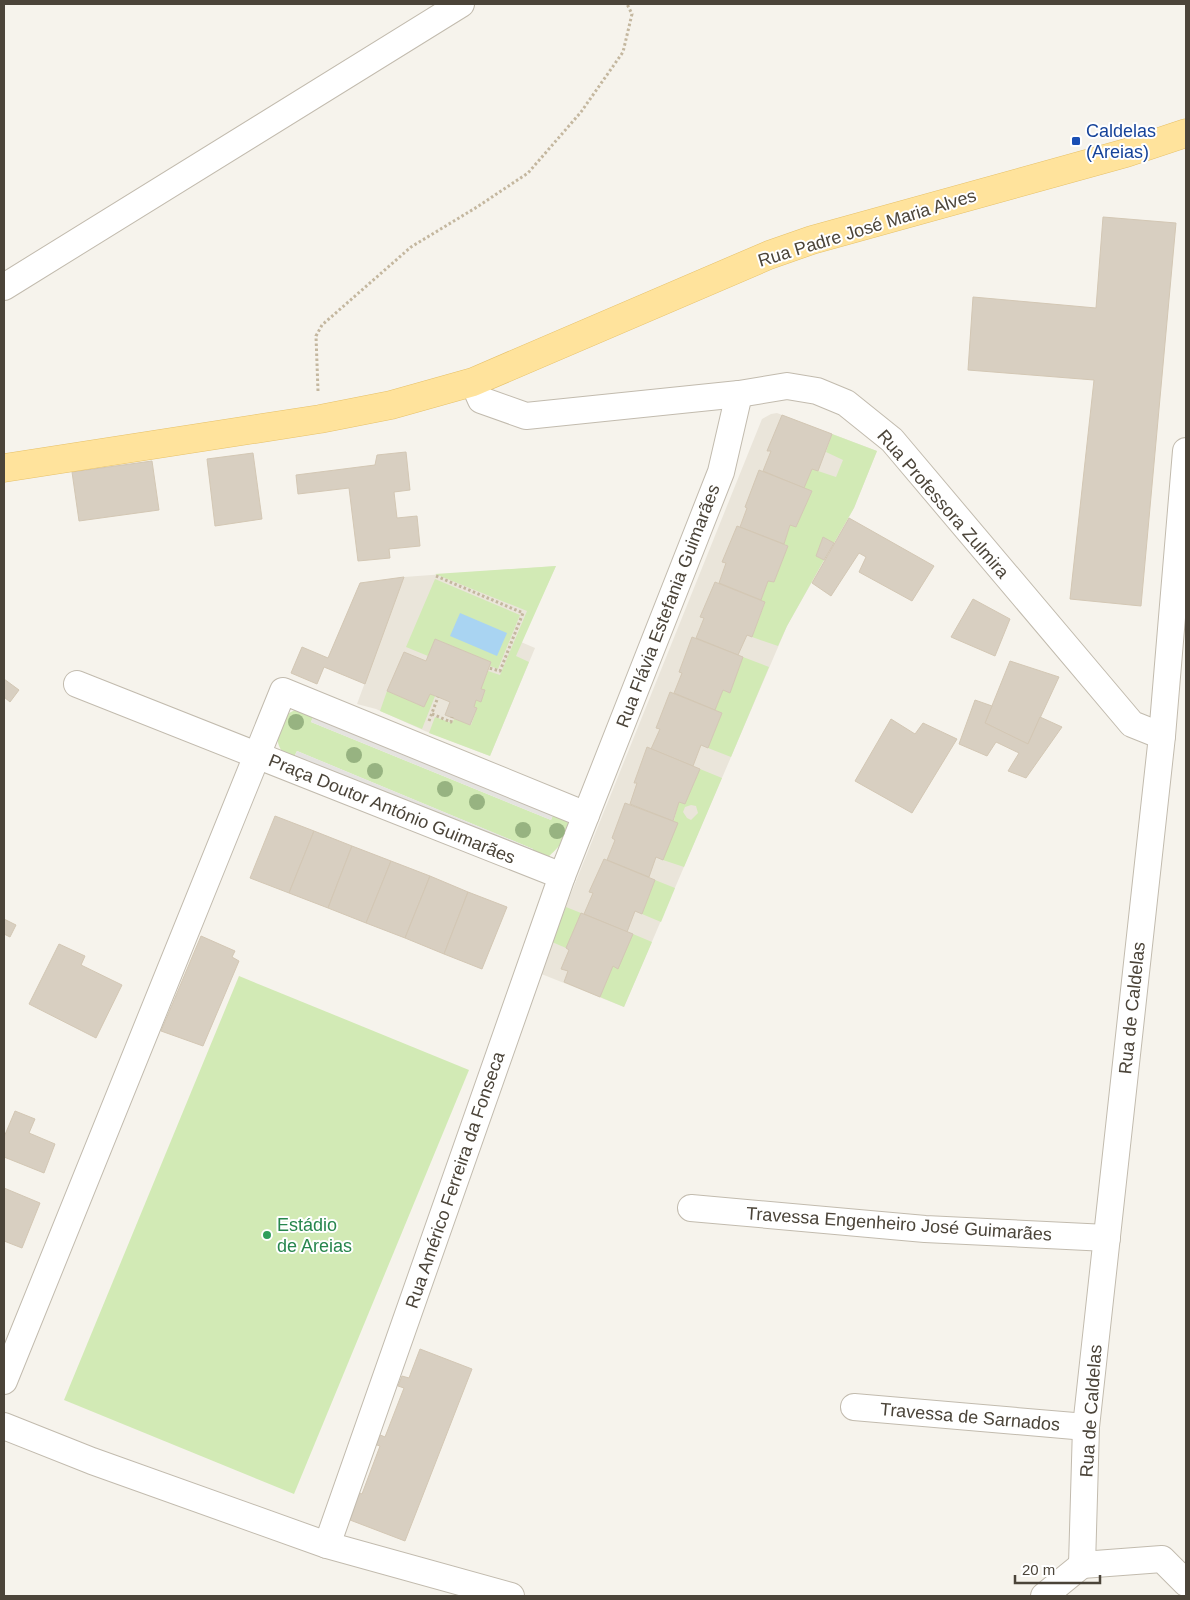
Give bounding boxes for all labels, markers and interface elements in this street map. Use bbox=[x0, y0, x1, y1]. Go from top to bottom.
place label: Caldelas (Areias) bbox=[1086, 121, 1156, 162]
marker: Caldelas (Areias) bbox=[1070, 135, 1082, 147]
street label: Rua Padre José Maria Alves bbox=[755, 185, 979, 271]
street label: Rua Professora Zulmira bbox=[873, 426, 1014, 583]
street label: Rua Flávia Estefania Guimarães bbox=[612, 481, 724, 731]
street label: Praça Doutor António Guimarães bbox=[266, 750, 518, 868]
street label: Rua de Caldelas bbox=[1115, 941, 1149, 1075]
street label: Rua Américo Ferreira da Fonseca bbox=[402, 1048, 509, 1311]
street label: Travessa Engenheiro José Guimarães bbox=[745, 1203, 1053, 1245]
place label: Estádio de Areias bbox=[277, 1215, 352, 1256]
marker: Estádio de Areias bbox=[261, 1229, 273, 1241]
street label: Rua de Caldelas bbox=[1076, 1344, 1106, 1478]
street label: Travessa de Sarnados bbox=[879, 1399, 1061, 1435]
scale bar bbox=[1015, 1552, 1100, 1584]
text: 20 m bbox=[1022, 1561, 1055, 1578]

